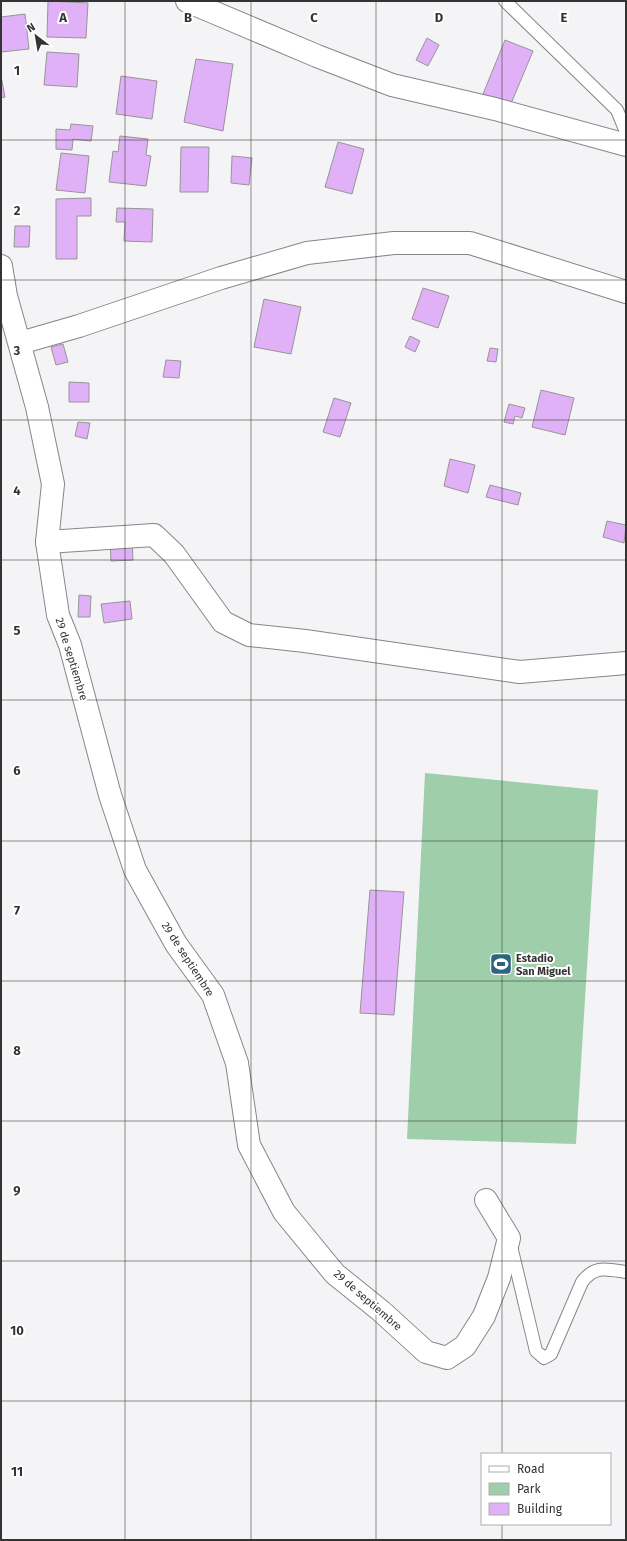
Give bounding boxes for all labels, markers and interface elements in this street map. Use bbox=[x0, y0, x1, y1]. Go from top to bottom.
text: A bbox=[58, 10, 67, 25]
text: B bbox=[184, 10, 192, 25]
text: C bbox=[310, 10, 318, 25]
text: D bbox=[435, 10, 444, 25]
text: E bbox=[561, 10, 568, 25]
north arrow bbox=[16, 16, 56, 56]
text: N bbox=[25, 20, 38, 35]
text: 1 bbox=[14, 63, 20, 78]
text: 2 bbox=[14, 203, 21, 218]
text: 3 bbox=[13, 343, 21, 358]
text: 4 bbox=[13, 483, 21, 498]
street label: 29 de septiembre bbox=[53, 616, 90, 702]
text: 5 bbox=[14, 623, 21, 638]
text: 6 bbox=[13, 763, 21, 778]
text: 7 bbox=[14, 903, 20, 918]
street label: 29 de septiembre bbox=[159, 920, 216, 999]
sports icon: Estadio San Miguel bbox=[488, 951, 514, 977]
place label: Estadio San Miguel bbox=[516, 952, 571, 978]
text: 8 bbox=[13, 1043, 21, 1058]
text: 9 bbox=[13, 1183, 21, 1198]
street label: 29 de septiembre bbox=[331, 1267, 404, 1334]
text: 10 bbox=[10, 1323, 24, 1338]
legend bbox=[481, 1453, 611, 1525]
text: Road bbox=[517, 1462, 545, 1476]
text: 11 bbox=[11, 1464, 23, 1479]
text: Park bbox=[517, 1482, 541, 1496]
text: Building bbox=[517, 1502, 563, 1516]

